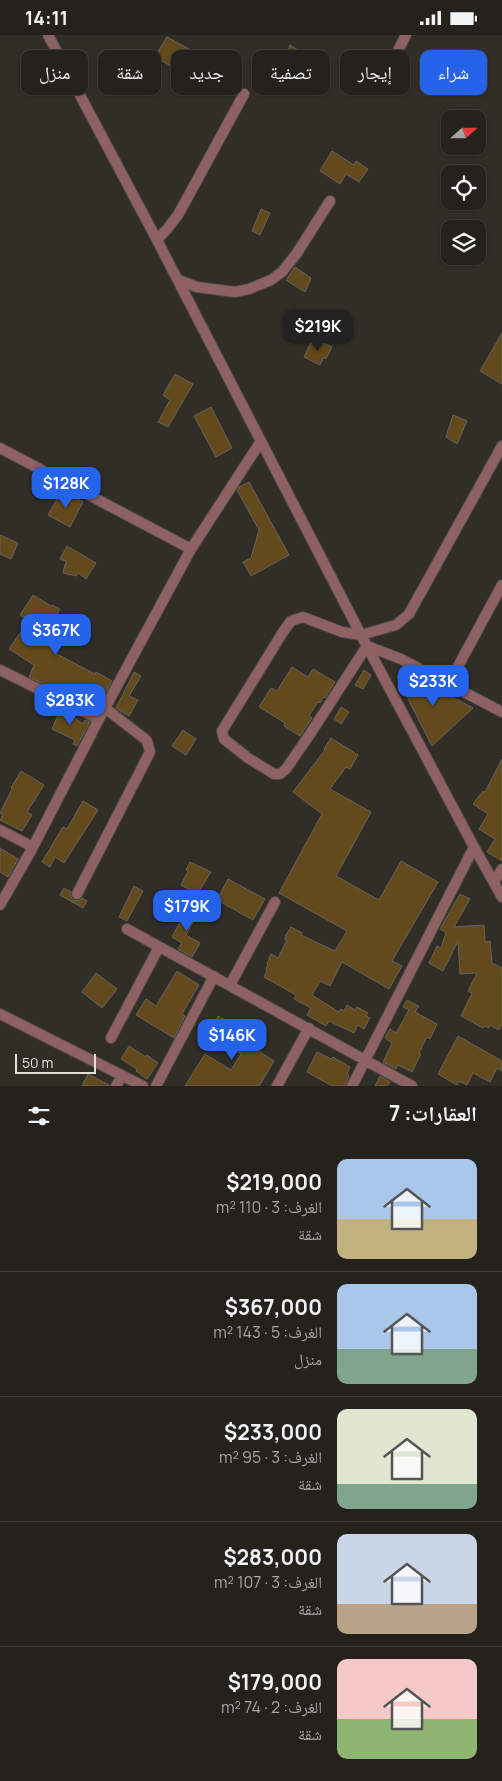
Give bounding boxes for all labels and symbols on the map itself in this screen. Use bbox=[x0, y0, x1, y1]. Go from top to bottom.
north arrow bbox=[441, 110, 486, 155]
pin: $219K bbox=[283, 309, 353, 352]
pin: $128K bbox=[31, 467, 101, 509]
pin: $367K bbox=[21, 613, 91, 656]
pin: $233K bbox=[398, 665, 468, 707]
pin: $283K bbox=[35, 683, 105, 726]
pin: $179K bbox=[152, 889, 222, 932]
pin: $146K bbox=[197, 1019, 267, 1061]
scale bar bbox=[15, 1051, 96, 1074]

